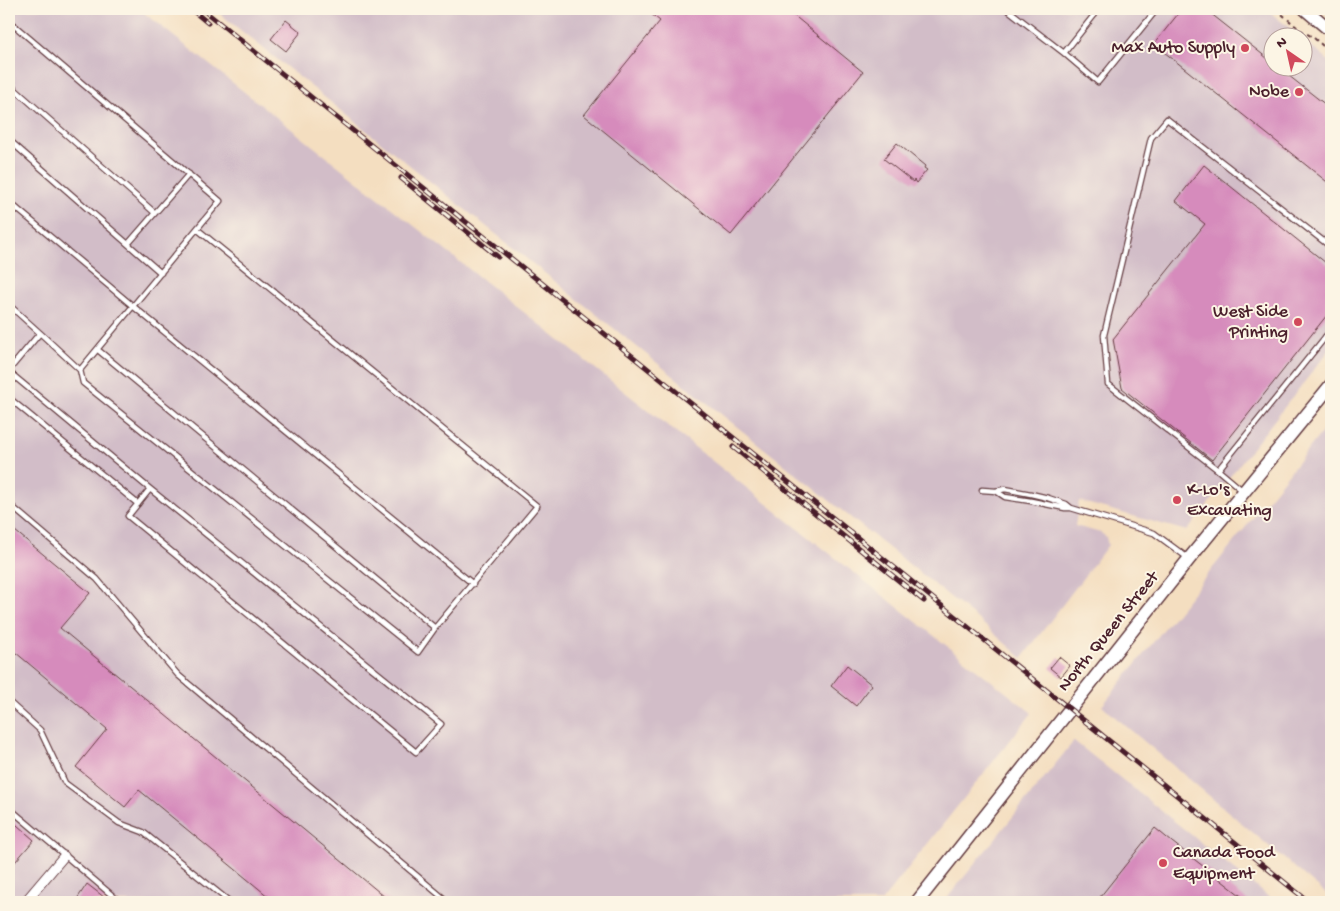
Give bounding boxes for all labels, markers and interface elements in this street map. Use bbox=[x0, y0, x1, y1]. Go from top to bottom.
north arrow bbox=[1262, 28, 1312, 78]
text: N bbox=[1274, 34, 1291, 53]
place label: Max Auto Supply bbox=[1111, 38, 1235, 59]
marker: Max Auto Supply bbox=[1239, 42, 1251, 54]
place label: Nobe bbox=[1249, 82, 1290, 103]
marker: Nobe bbox=[1293, 86, 1305, 98]
place label: West Side Printing bbox=[1213, 302, 1289, 344]
marker: West Side Printing bbox=[1292, 316, 1304, 328]
place label: K-Lo's Excavating bbox=[1187, 480, 1272, 522]
marker: K-Lo's Excavating bbox=[1171, 494, 1183, 506]
street label: North Queen Street bbox=[1054, 566, 1165, 696]
place label: Canada Food Equipment bbox=[1173, 843, 1276, 885]
marker: Canada Food Equipment bbox=[1157, 857, 1169, 869]

